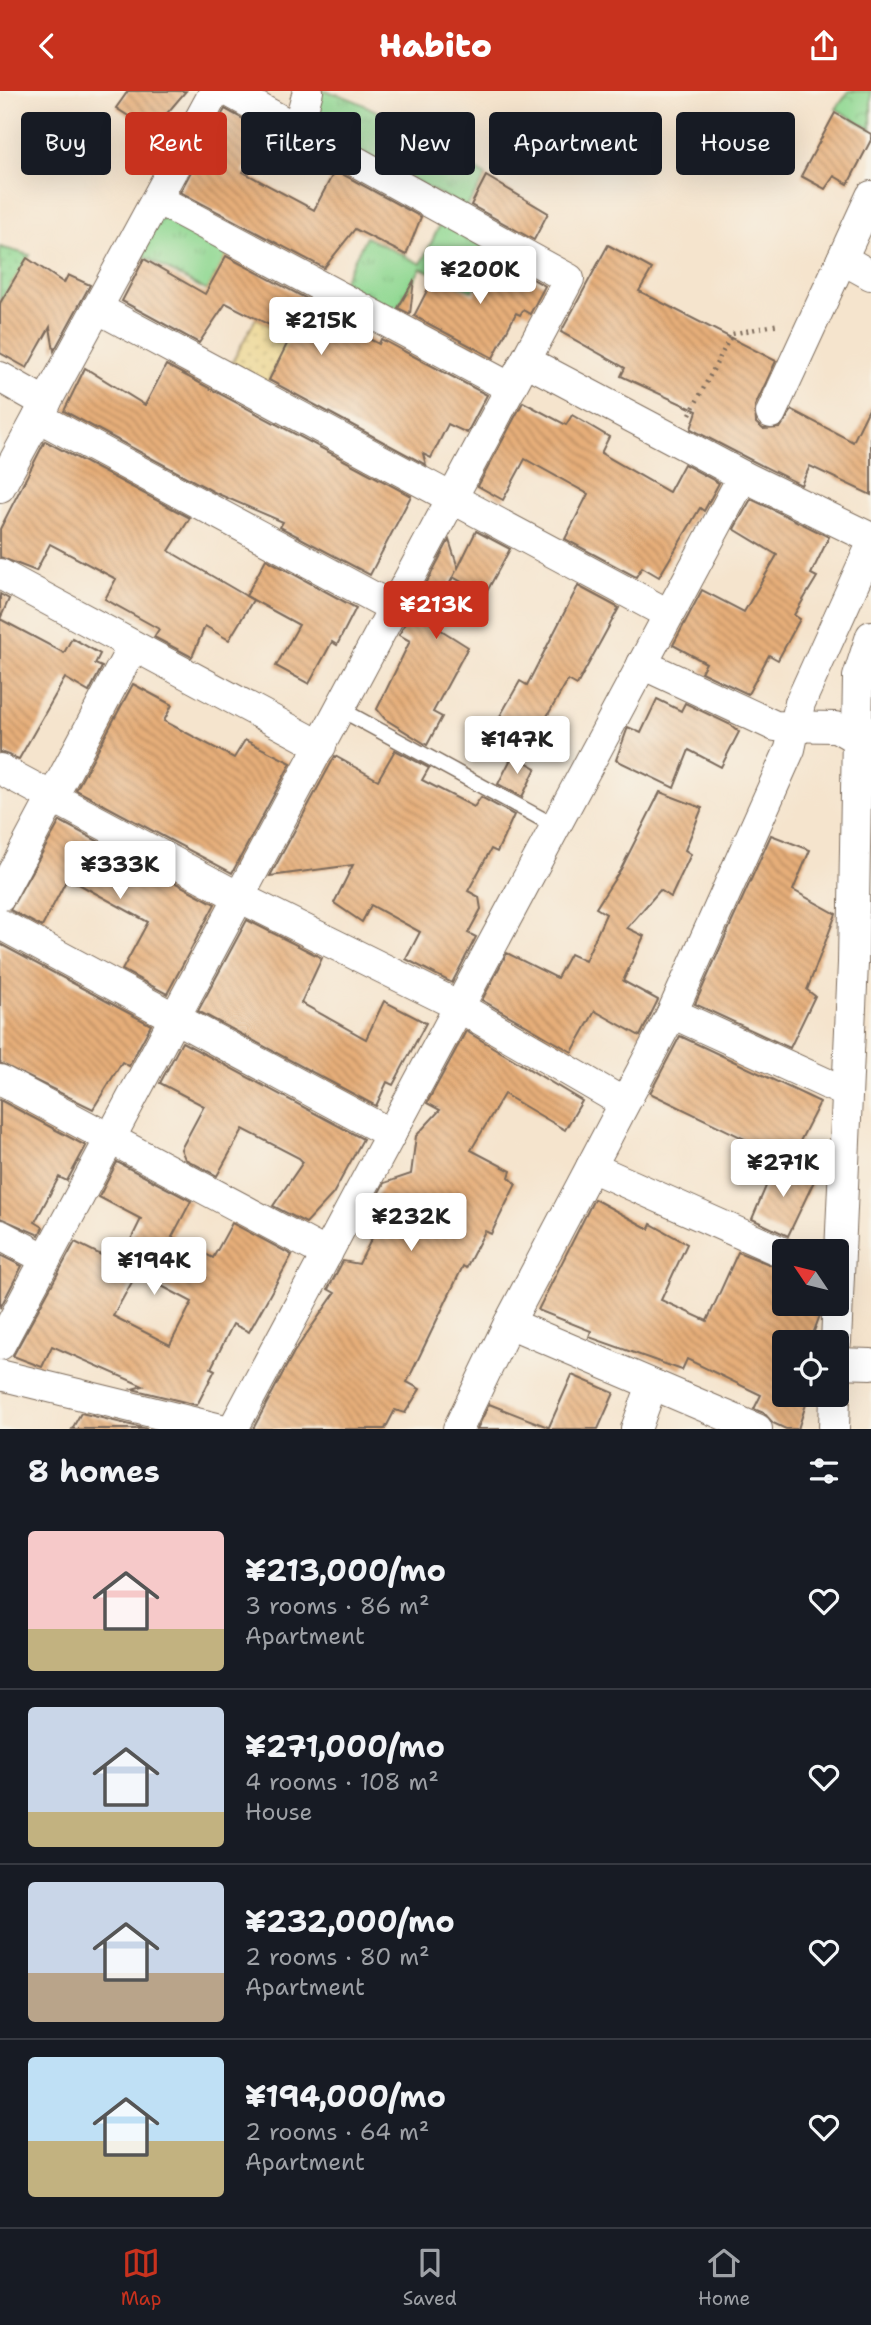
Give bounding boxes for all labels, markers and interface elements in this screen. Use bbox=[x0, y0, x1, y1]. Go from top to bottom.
text: Habito bbox=[379, 24, 492, 67]
icon: back bbox=[28, 27, 66, 65]
icon: share bbox=[805, 27, 843, 65]
chip: Buy bbox=[21, 112, 111, 175]
chip: Rent bbox=[125, 112, 227, 175]
chip: Filters bbox=[241, 112, 361, 175]
chip: New bbox=[375, 112, 475, 175]
chip: Apartment bbox=[489, 112, 662, 175]
chip: House bbox=[676, 112, 795, 175]
pin: ¥200K bbox=[431, 247, 529, 306]
text: ¥200K bbox=[440, 254, 520, 284]
pin: ¥215K bbox=[272, 297, 370, 357]
text: ¥215K bbox=[285, 305, 357, 335]
pin: ¥213K bbox=[387, 581, 485, 641]
text: ¥213K bbox=[400, 589, 472, 619]
pin: ¥147K bbox=[468, 717, 566, 776]
text: ¥147K bbox=[481, 724, 553, 754]
pin: ¥333K bbox=[71, 841, 169, 901]
text: ¥333K bbox=[81, 849, 159, 879]
pin: ¥271K bbox=[734, 1139, 832, 1199]
text: ¥271K bbox=[747, 1147, 819, 1177]
pin: ¥232K bbox=[362, 1193, 460, 1253]
text: ¥232K bbox=[372, 1201, 450, 1231]
pin: ¥194K bbox=[105, 1237, 203, 1297]
north arrow bbox=[772, 1239, 849, 1316]
map controls bbox=[772, 1239, 849, 1407]
text: ¥194K bbox=[117, 1245, 191, 1275]
button: locate bbox=[772, 1330, 849, 1407]
text: 8 homes bbox=[28, 1451, 160, 1492]
icon: filters bbox=[805, 1452, 843, 1490]
text: ¥213,000/mo bbox=[245, 1550, 446, 1591]
icon: home bbox=[84, 1559, 168, 1643]
icon: heart bbox=[805, 1582, 843, 1620]
text: 3 rooms · 86 m² bbox=[245, 1591, 430, 1621]
text: Apartment bbox=[245, 1621, 365, 1651]
text: ¥271,000/mo bbox=[245, 1726, 445, 1767]
icon: home bbox=[84, 1735, 168, 1819]
icon: heart bbox=[805, 1758, 843, 1796]
text: 4 rooms · 108 m² bbox=[245, 1767, 439, 1797]
text: House bbox=[245, 1797, 313, 1827]
text: ¥232,000/mo bbox=[245, 1901, 455, 1942]
icon: home bbox=[84, 1910, 168, 1994]
icon: heart bbox=[805, 1933, 843, 1971]
text: 2 rooms · 80 m² bbox=[245, 1942, 430, 1972]
text: Apartment bbox=[245, 1972, 365, 2002]
text: ¥194,000/mo bbox=[245, 2076, 446, 2117]
icon: home bbox=[84, 2085, 168, 2169]
icon: heart bbox=[805, 2108, 843, 2146]
text: 2 rooms · 64 m² bbox=[245, 2117, 429, 2147]
text: Apartment bbox=[245, 2147, 365, 2177]
tab: Map bbox=[121, 2244, 161, 2311]
tab: Saved bbox=[403, 2244, 457, 2311]
tab: Home bbox=[698, 2244, 750, 2311]

